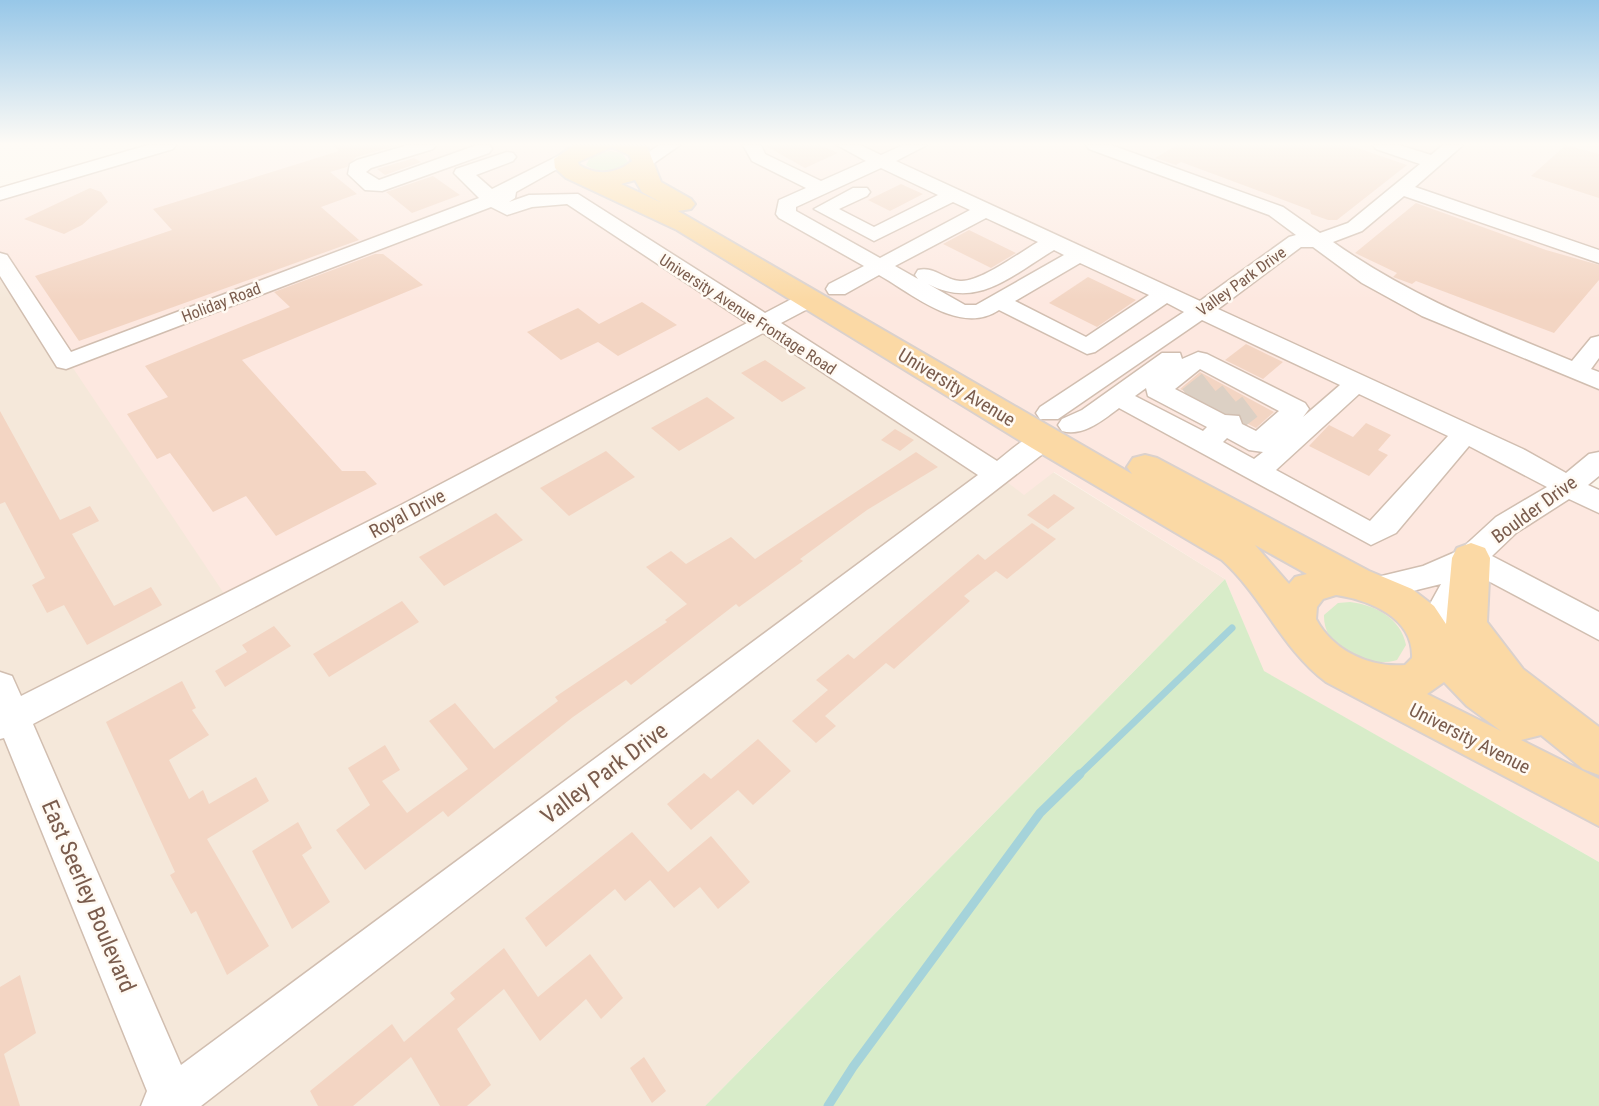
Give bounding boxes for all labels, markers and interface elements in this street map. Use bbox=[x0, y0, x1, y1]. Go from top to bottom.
street label: Valley Park Drive bbox=[1193, 243, 1290, 320]
street label: University Avenue Frontage Road bbox=[656, 250, 840, 379]
street label: Holiday Road bbox=[179, 279, 263, 326]
street label: University Avenue bbox=[894, 343, 1020, 431]
street label: Boulder Drive bbox=[1487, 471, 1582, 548]
street label: Royal Drive bbox=[365, 484, 449, 543]
street label: University Avenue bbox=[1405, 698, 1534, 779]
street label: Valley Park Drive bbox=[536, 717, 673, 830]
street label: East Seerley Boulevard bbox=[36, 796, 141, 996]

